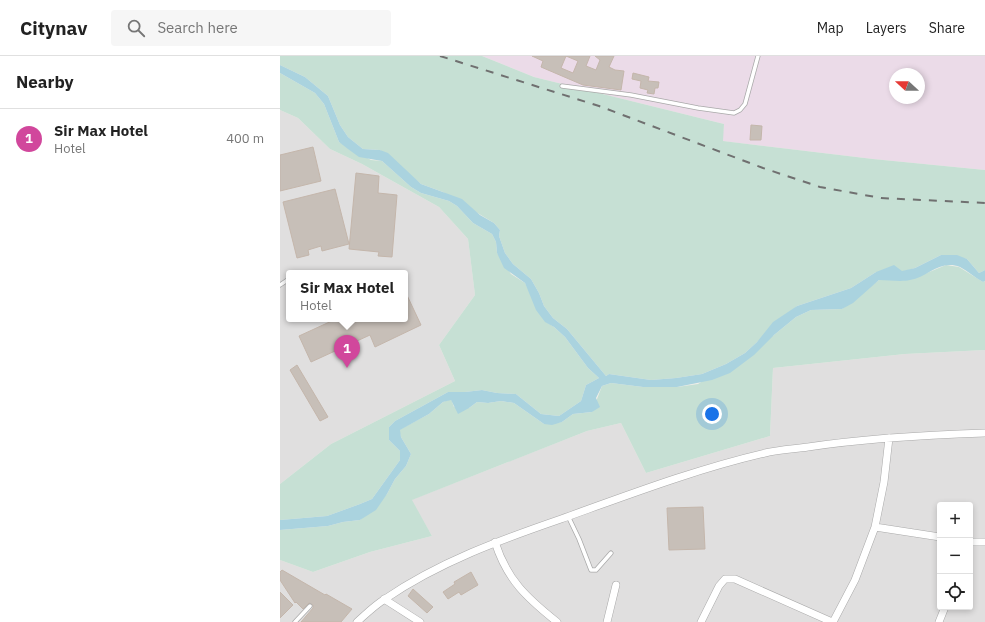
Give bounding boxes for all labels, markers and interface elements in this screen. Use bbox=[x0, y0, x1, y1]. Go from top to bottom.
search box bbox=[111, 10, 391, 46]
text: Citynav bbox=[20, 16, 87, 40]
icon: search bbox=[125, 17, 147, 39]
text: Search here bbox=[157, 18, 238, 37]
text: Map bbox=[817, 19, 844, 37]
text: Layers bbox=[866, 19, 907, 37]
text: Share bbox=[929, 19, 965, 37]
north arrow bbox=[889, 68, 925, 104]
text: Nearby bbox=[16, 71, 74, 93]
text: Sir Max Hotel bbox=[54, 121, 148, 140]
text: 1 bbox=[25, 130, 33, 147]
text: 400 m bbox=[226, 130, 264, 147]
text: Hotel bbox=[54, 140, 86, 157]
popup bbox=[286, 270, 408, 322]
text: Sir Max Hotel bbox=[300, 278, 394, 297]
text: Hotel bbox=[300, 297, 332, 314]
pin: 1 bbox=[334, 335, 360, 368]
your location bbox=[702, 404, 722, 424]
map controls bbox=[937, 502, 973, 610]
button: + bbox=[937, 502, 973, 538]
button: − bbox=[937, 538, 973, 574]
button: locate bbox=[937, 574, 973, 610]

